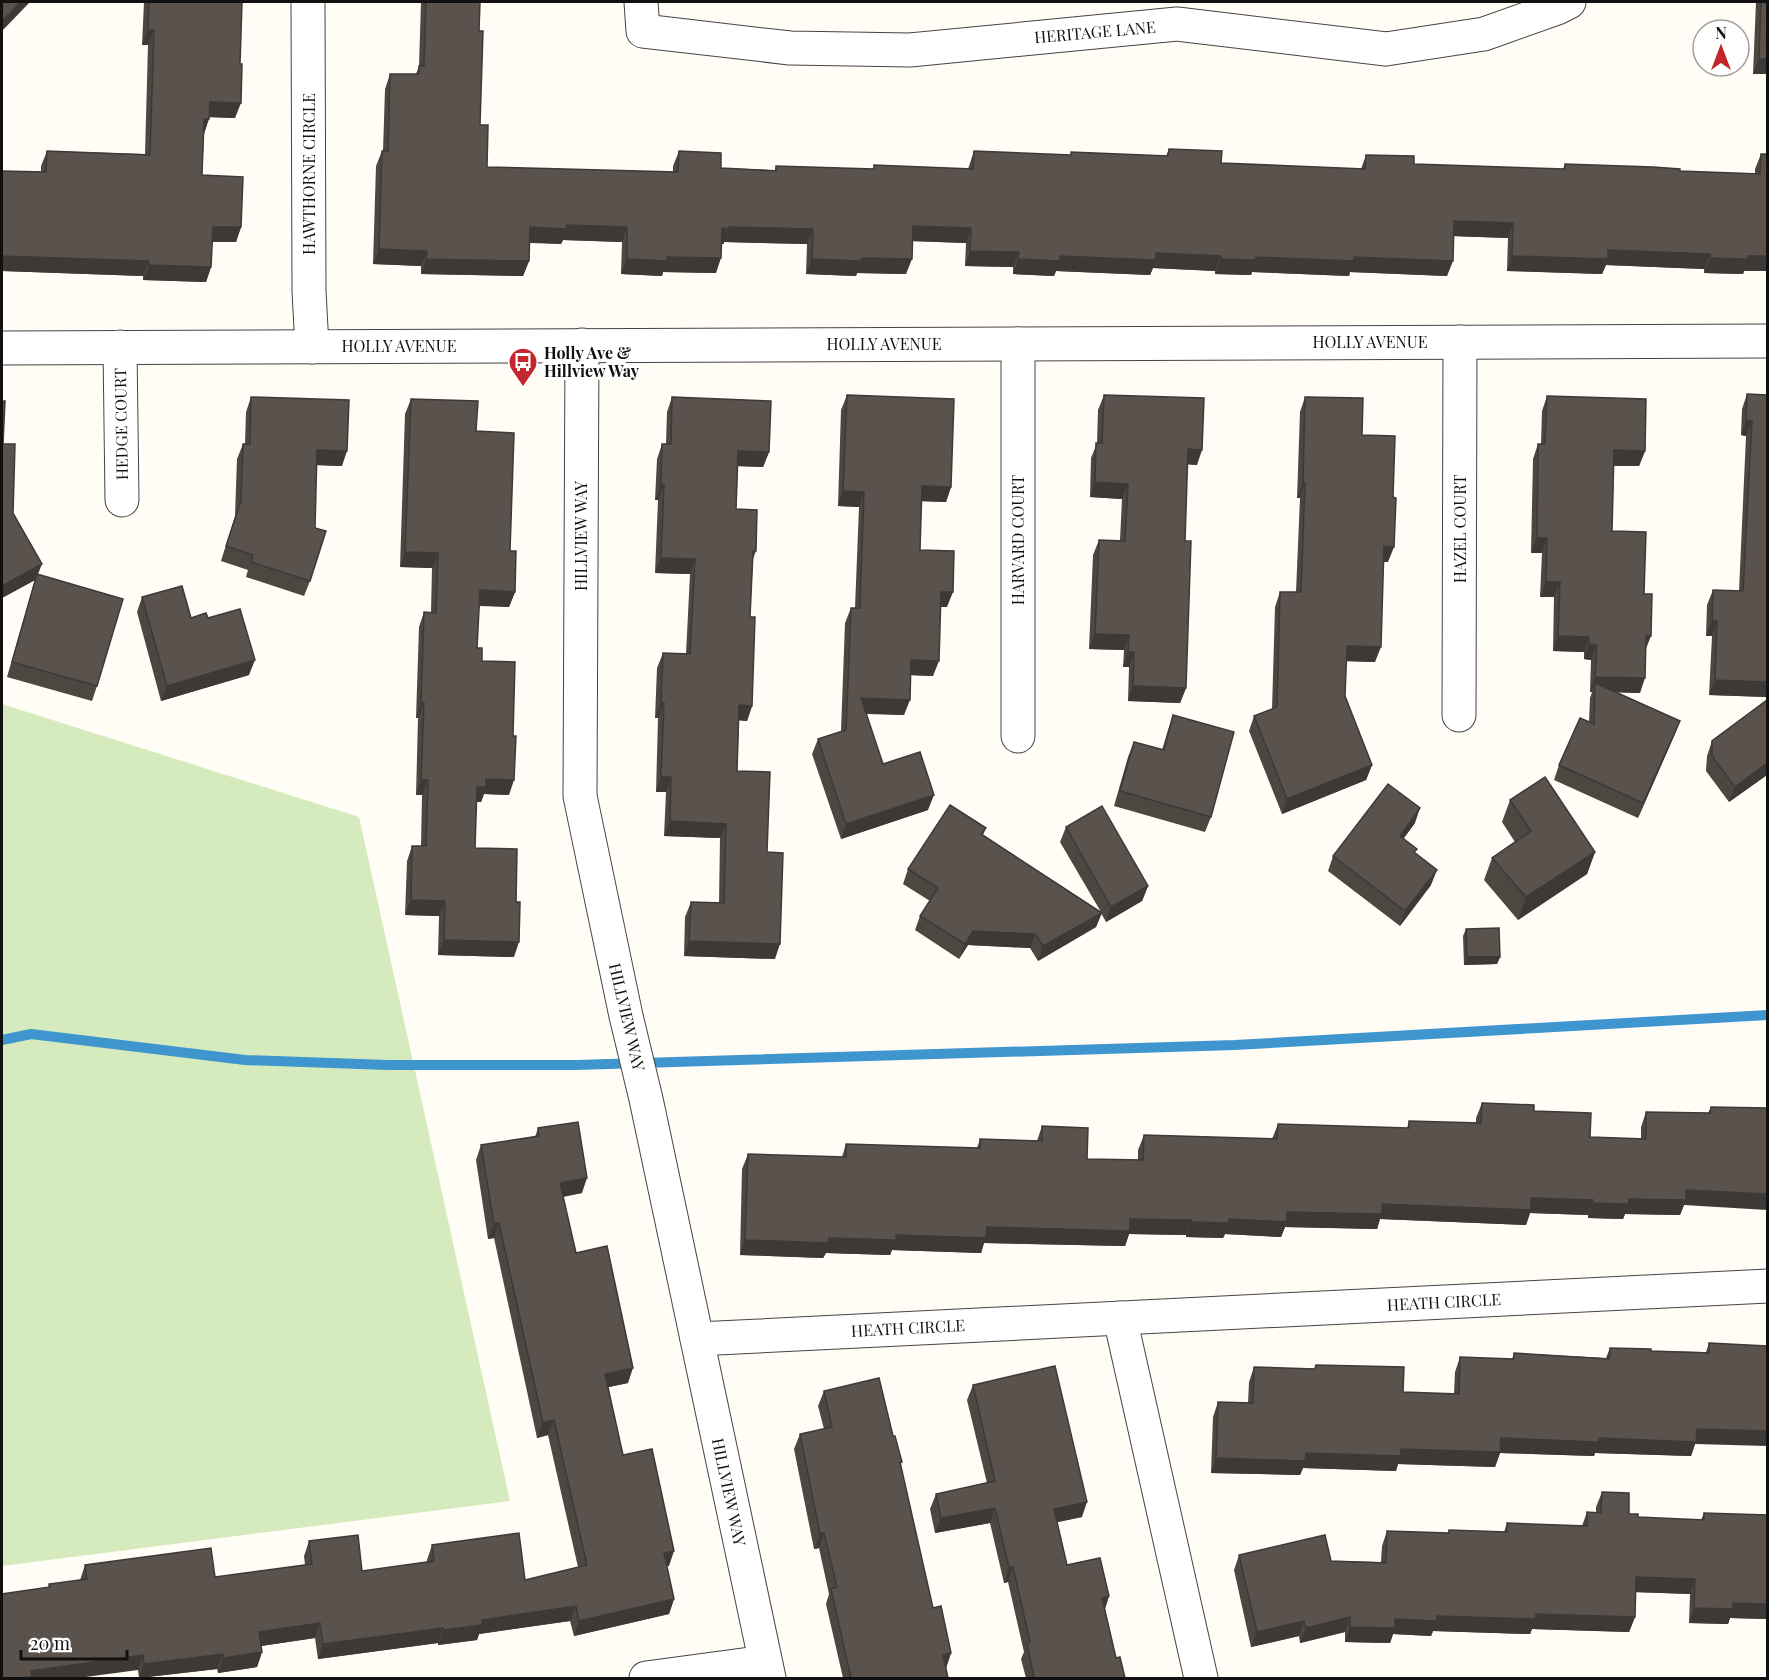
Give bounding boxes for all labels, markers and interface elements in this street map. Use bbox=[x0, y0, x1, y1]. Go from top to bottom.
street label: HERITAGE LANE bbox=[1033, 16, 1157, 47]
north arrow bbox=[1691, 18, 1751, 78]
text: N bbox=[1715, 22, 1727, 43]
street label: HAWTHORNE CIRCLE bbox=[298, 93, 319, 255]
street label: HOLLY AVENUE bbox=[1313, 331, 1427, 352]
street label: HOLLY AVENUE bbox=[827, 333, 941, 354]
street label: HOLLY AVENUE bbox=[342, 335, 456, 356]
place label: Holly Ave & Hillview Way bbox=[544, 342, 640, 381]
bus stop icon: Holly Ave & Hillview Way bbox=[507, 346, 539, 388]
street label: HEDGE COURT bbox=[109, 368, 132, 480]
street label: HARVARD COURT bbox=[1007, 475, 1028, 605]
street label: HAZEL COURT bbox=[1449, 475, 1470, 583]
street label: HILLVIEW WAY bbox=[570, 480, 591, 591]
street label: HILLVIEW WAY bbox=[605, 961, 650, 1073]
street label: HEATH CIRCLE bbox=[1386, 1288, 1502, 1315]
street label: HEATH CIRCLE bbox=[850, 1314, 966, 1341]
street label: HILLVIEW WAY bbox=[708, 1436, 751, 1548]
scale bar bbox=[21, 1623, 128, 1661]
text: 20 m bbox=[30, 1631, 70, 1655]

